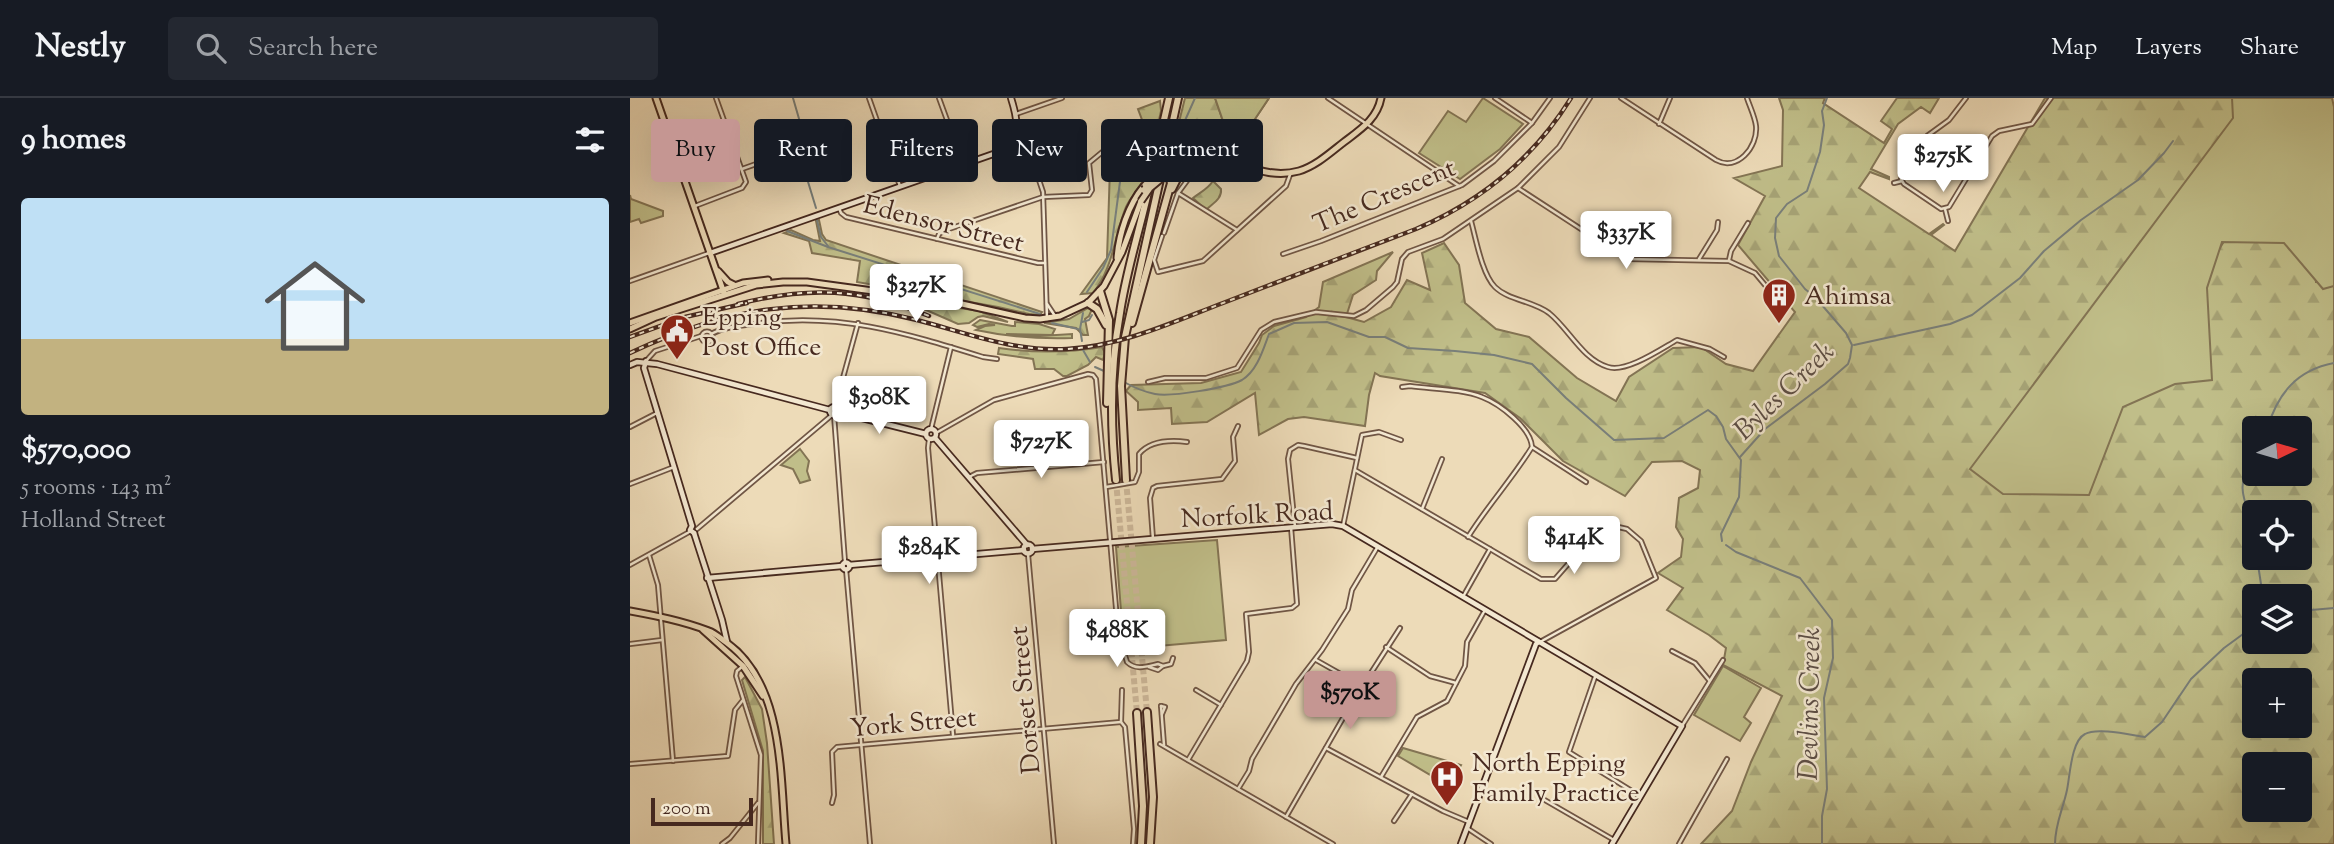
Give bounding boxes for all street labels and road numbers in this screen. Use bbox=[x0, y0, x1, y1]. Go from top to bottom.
street label: The Crescent bbox=[1308, 151, 1462, 244]
street label: Edensor Street bbox=[859, 188, 1028, 263]
street label: Norfolk Road bbox=[1180, 494, 1335, 539]
street label: Dorset Street bbox=[1002, 624, 1051, 775]
street label: York Street bbox=[849, 701, 978, 748]

